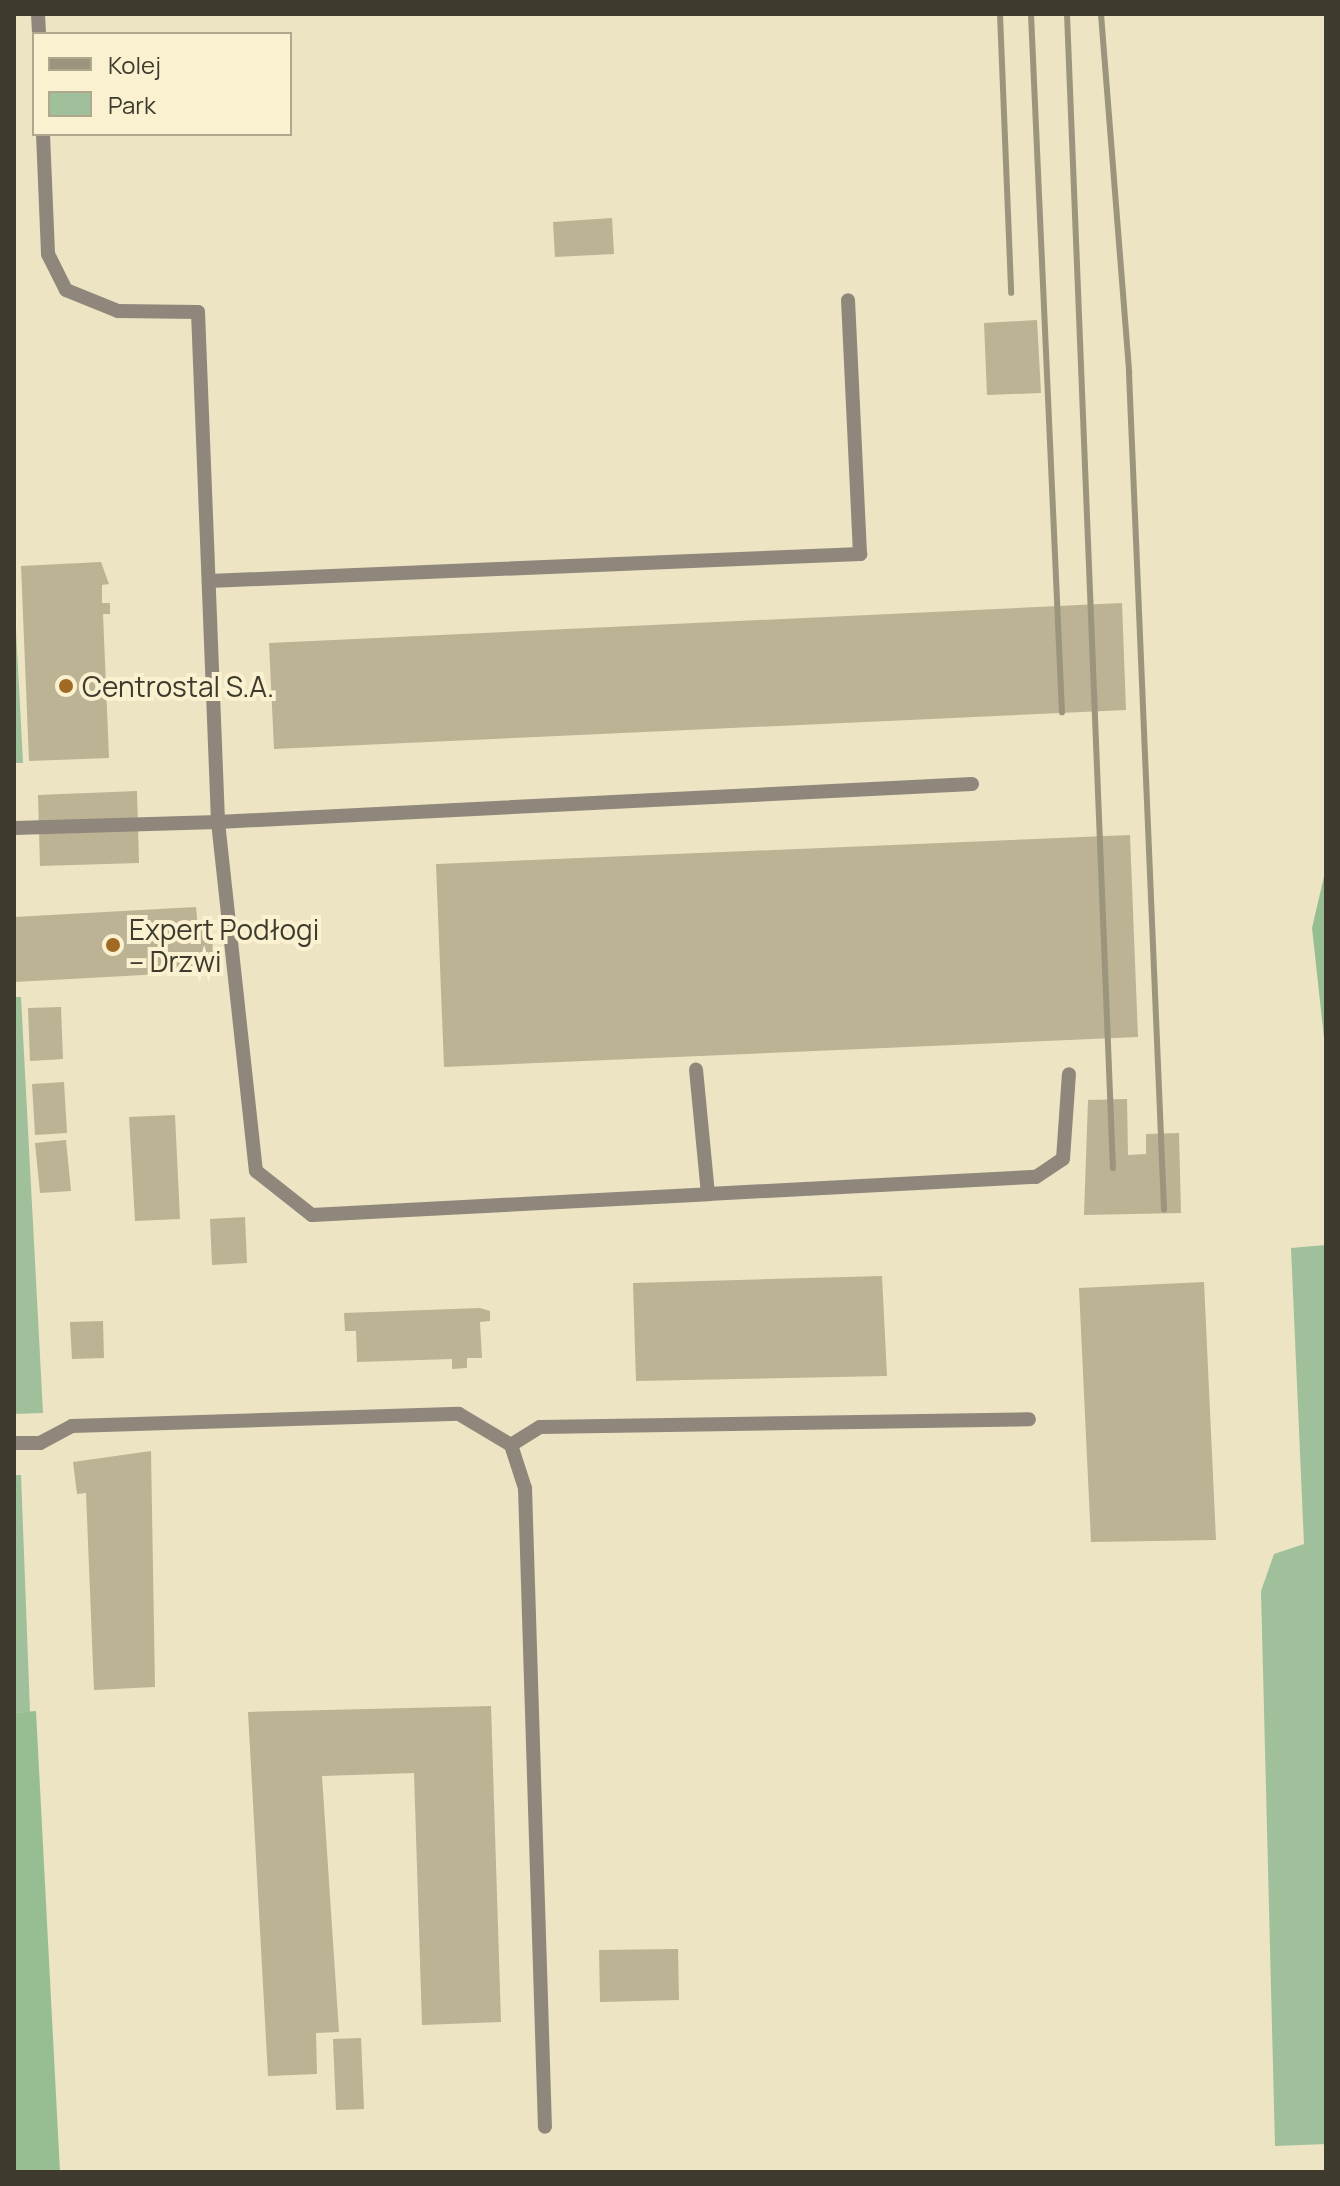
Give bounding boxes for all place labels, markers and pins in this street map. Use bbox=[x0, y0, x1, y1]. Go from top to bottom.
place label: Centrostal S.A. bbox=[82, 669, 274, 703]
marker: Centrostal S.A. bbox=[57, 677, 75, 695]
place label: Expert Podłogi – Drzwi bbox=[129, 912, 319, 978]
marker: Expert Podłogi – Drzwi bbox=[104, 936, 122, 954]

